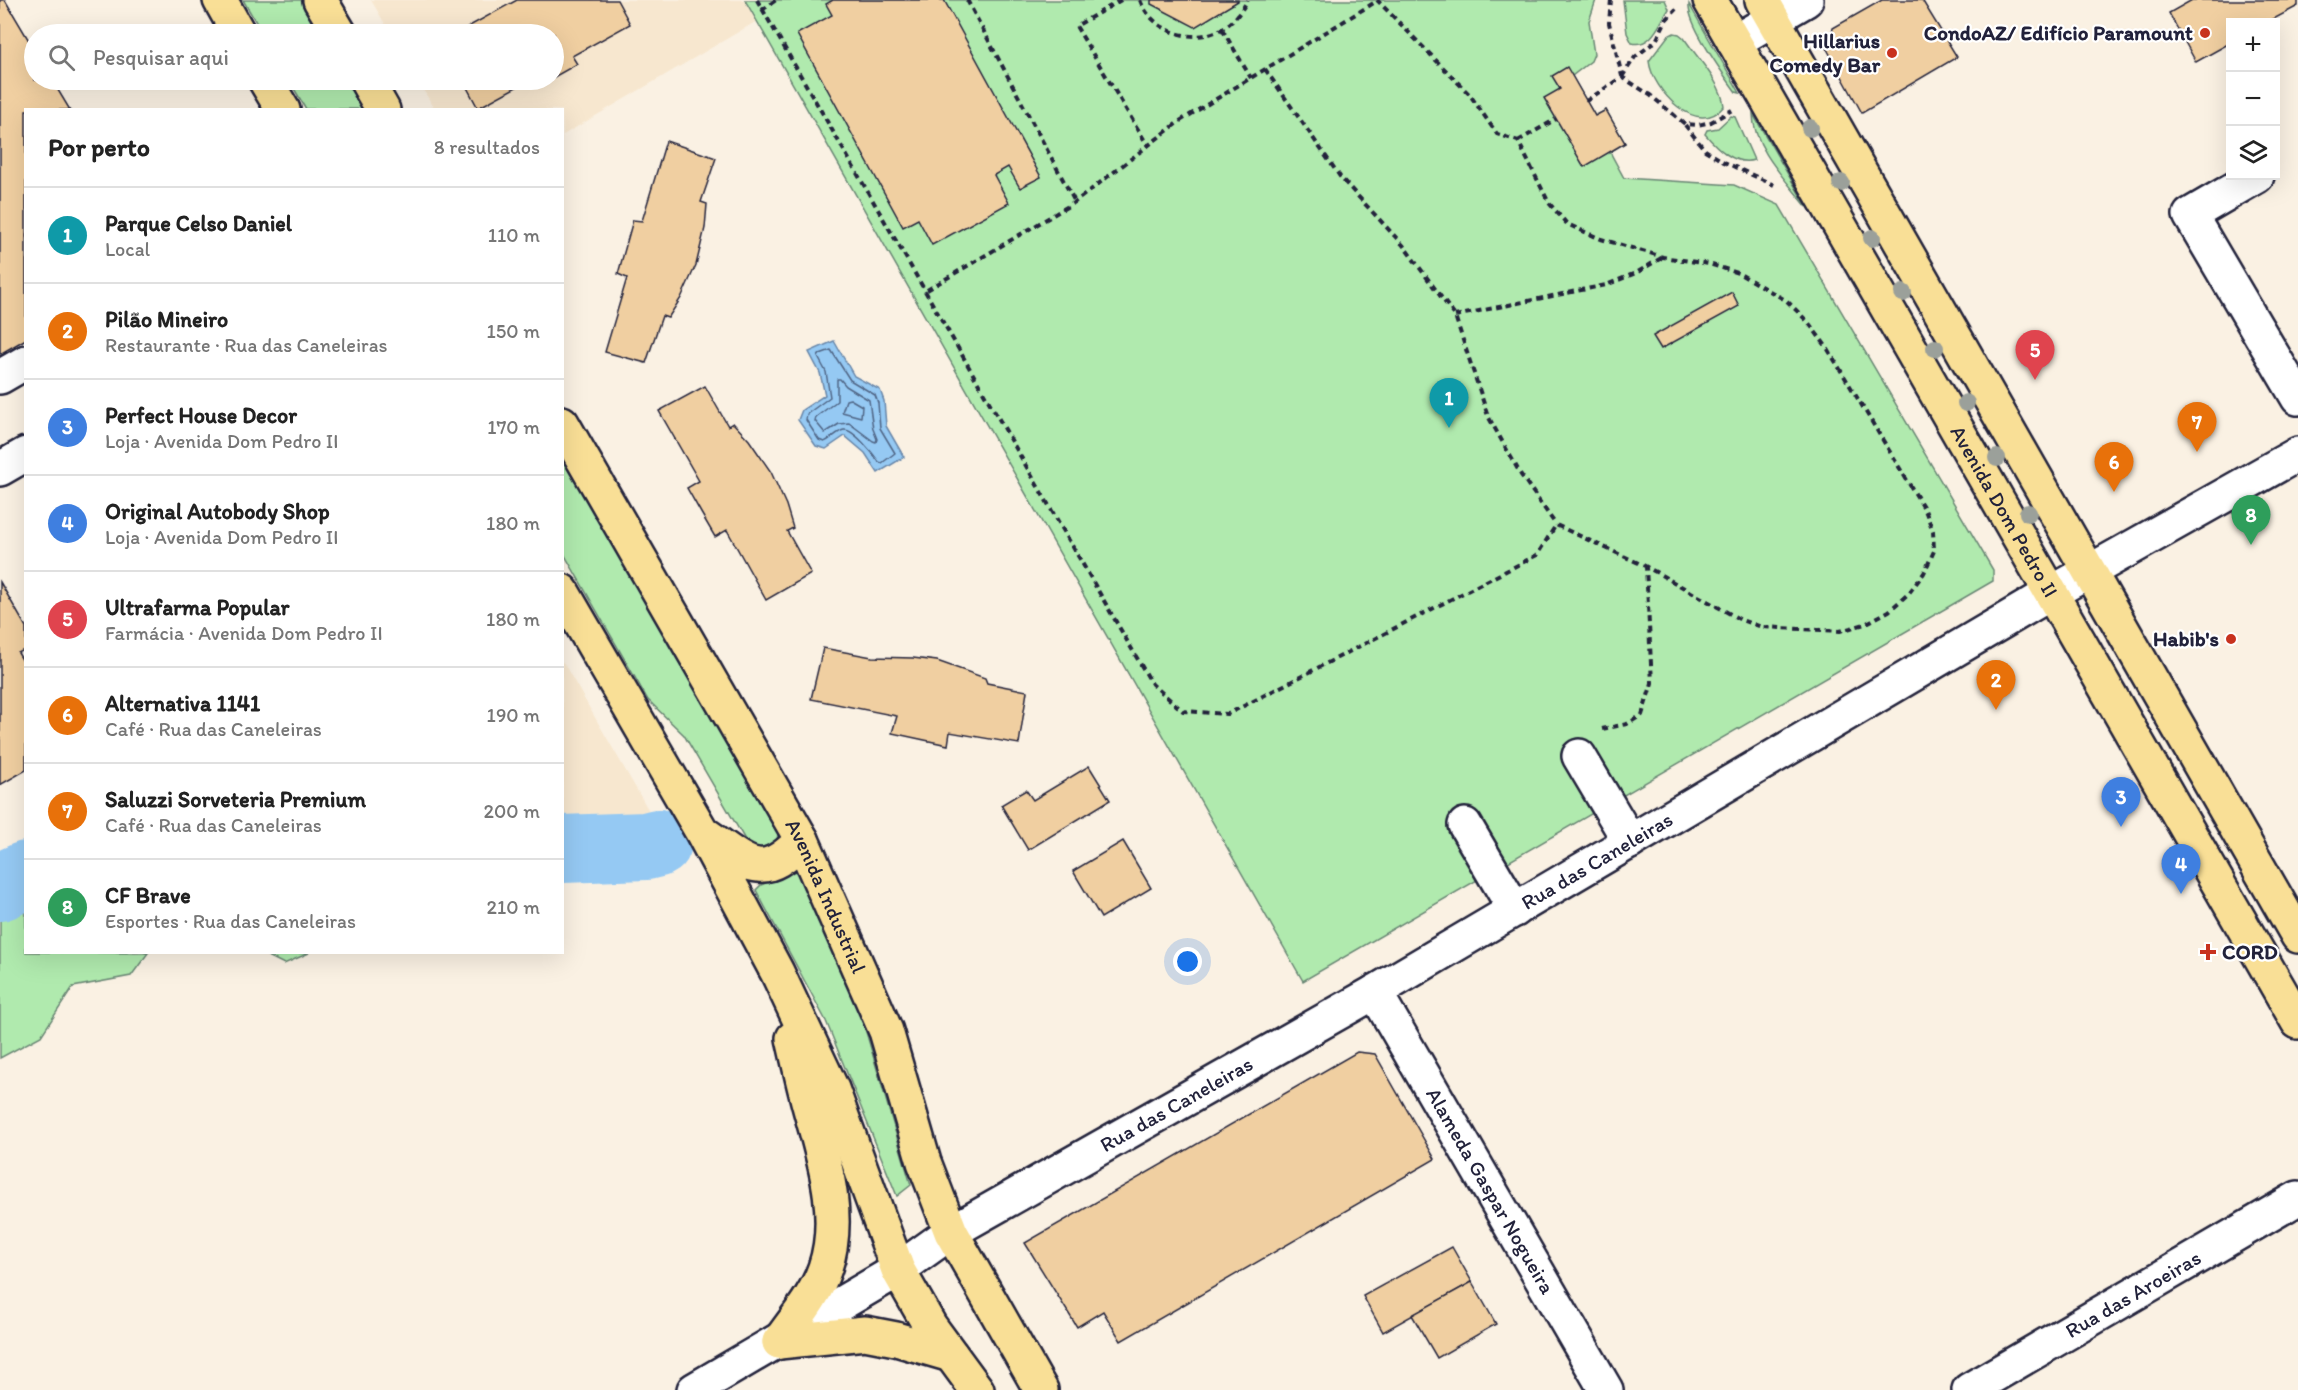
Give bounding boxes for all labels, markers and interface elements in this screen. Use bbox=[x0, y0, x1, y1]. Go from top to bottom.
map controls bbox=[2226, 18, 2280, 180]
button: + bbox=[2226, 18, 2280, 72]
place label: CondoAZ/ Edifício Paramount bbox=[1924, 20, 2193, 45]
search box bbox=[24, 24, 564, 90]
marker: CondoAZ/ Edifício Paramount bbox=[2198, 26, 2212, 40]
place label: Hillarius Comedy Bar bbox=[1769, 28, 1881, 78]
icon: search bbox=[45, 41, 78, 74]
text: Pesquisar aqui bbox=[93, 44, 229, 71]
marker: Hillarius Comedy Bar bbox=[1885, 46, 1899, 60]
button: − bbox=[2226, 72, 2280, 126]
button: layers bbox=[2226, 126, 2280, 180]
text: Por perto bbox=[48, 131, 150, 163]
text: 8 resultados bbox=[434, 135, 540, 159]
text: Parque Celso Daniel bbox=[105, 210, 292, 237]
text: 1 bbox=[63, 223, 72, 247]
text: 110 m bbox=[488, 223, 540, 247]
text: Local bbox=[105, 237, 150, 261]
text: Pilão Mineiro bbox=[105, 306, 228, 333]
text: 2 bbox=[62, 319, 73, 343]
text: 150 m bbox=[487, 319, 540, 343]
pin: 5 bbox=[2016, 330, 2054, 380]
text: Restaurante · Rua das Caneleiras bbox=[105, 333, 388, 357]
pin: 1 bbox=[1430, 378, 1468, 428]
text: Perfect House Decor bbox=[105, 402, 297, 429]
pin: 7 bbox=[2178, 402, 2216, 452]
text: 3 bbox=[62, 415, 73, 439]
text: 170 m bbox=[487, 415, 540, 439]
street label: Avenida Dom Pedro II bbox=[1945, 421, 2064, 601]
text: Loja · Avenida Dom Pedro II bbox=[105, 429, 338, 453]
pin: 6 bbox=[2094, 442, 2134, 492]
pin: 8 bbox=[2232, 496, 2270, 545]
text: Original Autobody Shop bbox=[105, 498, 330, 525]
text: 4 bbox=[61, 511, 74, 535]
text: 180 m bbox=[486, 511, 540, 535]
text: Loja · Avenida Dom Pedro II bbox=[105, 525, 338, 549]
text: Ultrafarma Popular bbox=[105, 594, 290, 621]
text: 5 bbox=[62, 607, 73, 631]
text: 180 m bbox=[486, 607, 540, 631]
text: Farmácia · Avenida Dom Pedro II bbox=[105, 621, 383, 645]
place label: Habib's bbox=[2153, 626, 2219, 651]
marker: Habib's bbox=[2224, 632, 2238, 646]
pin: 2 bbox=[1976, 660, 2016, 710]
text: Alternativa 1141 bbox=[105, 690, 260, 717]
text: 6 bbox=[62, 703, 73, 727]
text: 190 m bbox=[487, 703, 540, 727]
text: Café · Rua das Caneleiras bbox=[105, 717, 322, 741]
pin: 3 bbox=[2102, 778, 2140, 827]
text: Saluzzi Sorveteria Premium bbox=[105, 786, 366, 813]
text: 7 bbox=[63, 799, 72, 823]
text: 200 m bbox=[484, 799, 540, 823]
street label: Rua das Caneleiras bbox=[1517, 806, 1677, 915]
text: Café · Rua das Caneleiras bbox=[105, 813, 322, 837]
street label: Avenida Industrial bbox=[780, 814, 872, 977]
pin: 4 bbox=[2162, 844, 2200, 894]
text: CF Brave bbox=[105, 882, 191, 909]
text: 8 bbox=[62, 895, 73, 919]
text: 210 m bbox=[487, 895, 540, 919]
text: Esportes · Rua das Caneleiras bbox=[105, 909, 356, 933]
place label: CORD bbox=[2222, 939, 2278, 964]
marker: CORD bbox=[2199, 943, 2217, 961]
your location bbox=[1173, 947, 1202, 976]
street label: Rua das Caneleiras bbox=[1095, 1051, 1257, 1157]
street label: Alameda Gaspar Nogueira bbox=[1421, 1083, 1561, 1298]
street label: Rua das Aroeiras bbox=[2061, 1245, 2205, 1343]

